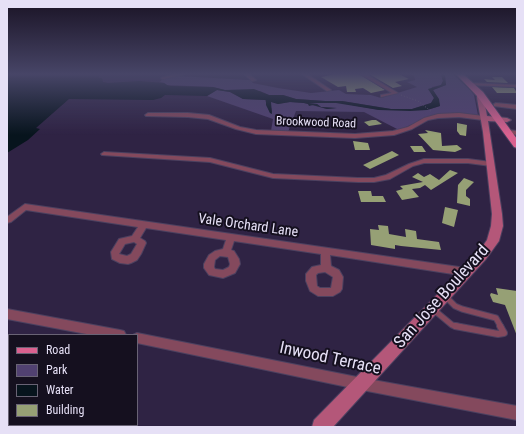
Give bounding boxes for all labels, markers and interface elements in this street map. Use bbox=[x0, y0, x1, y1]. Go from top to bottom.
street label: Brookwood Road bbox=[276, 114, 356, 132]
street label: Vale Orchard Lane bbox=[197, 211, 299, 241]
street label: San Jose Boulevard bbox=[390, 241, 494, 353]
legend bbox=[8, 334, 138, 426]
street label: Inwood Terrace bbox=[278, 338, 382, 380]
text: Road bbox=[46, 343, 70, 357]
text: Park bbox=[46, 363, 67, 377]
text: Water bbox=[46, 383, 74, 397]
text: Building bbox=[46, 403, 84, 417]

